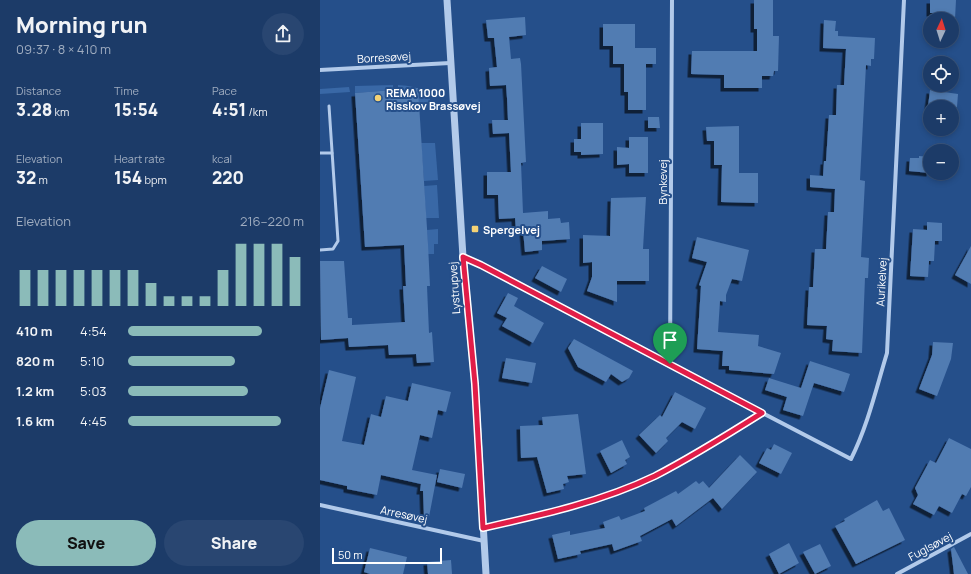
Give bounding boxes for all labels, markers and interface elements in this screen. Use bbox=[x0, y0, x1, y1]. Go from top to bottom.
text: Morning run bbox=[16, 10, 147, 40]
north arrow bbox=[923, 12, 959, 48]
map controls bbox=[923, 12, 959, 180]
button: share bbox=[262, 13, 304, 55]
text: 09:37 · 8 × 410 m bbox=[16, 40, 111, 58]
street label: Borresøvej bbox=[357, 48, 411, 66]
button: locate bbox=[923, 56, 959, 92]
text: Distance bbox=[16, 83, 61, 98]
text: Time bbox=[114, 83, 139, 98]
text: Pace bbox=[212, 83, 237, 98]
place label: REMA 1000 Risskov Brassøvej bbox=[386, 85, 481, 113]
marker: REMA 1000 Risskov Brassøvej bbox=[373, 93, 383, 103]
text: 3.28 bbox=[16, 98, 52, 121]
text: 15:54 bbox=[114, 98, 158, 121]
text: 4:51 bbox=[212, 98, 246, 121]
button: + bbox=[923, 100, 959, 136]
text: km bbox=[52, 104, 69, 119]
text: /km bbox=[246, 104, 268, 119]
button: − bbox=[923, 144, 959, 180]
text: Elevation bbox=[16, 151, 62, 166]
text: Heart rate bbox=[114, 151, 165, 166]
text: kcal bbox=[212, 151, 232, 166]
street label: Bynkevej bbox=[655, 159, 670, 205]
text: 32 bbox=[16, 166, 36, 189]
text: 154 bbox=[114, 166, 142, 189]
text: 220 bbox=[212, 166, 244, 189]
text: m bbox=[36, 172, 48, 187]
text: bpm bbox=[142, 172, 167, 187]
text: Elevation bbox=[16, 212, 71, 230]
text: 216–220 m bbox=[240, 212, 304, 230]
place label: Spergelvej bbox=[483, 222, 540, 237]
marker: Spergelvej bbox=[470, 224, 480, 234]
street label: Aurikelvej bbox=[872, 257, 890, 307]
street label: Lystrupvej bbox=[445, 261, 463, 315]
text: 410 m bbox=[16, 322, 52, 340]
text: 4:54 bbox=[80, 322, 107, 340]
pin bbox=[653, 323, 687, 364]
icon: arrive bbox=[659, 329, 681, 351]
text: 820 m bbox=[16, 352, 55, 370]
text: 5:10 bbox=[80, 352, 104, 370]
text: 1.2 km bbox=[16, 382, 54, 400]
text: 5:03 bbox=[80, 382, 107, 400]
text: 1.6 km bbox=[16, 412, 54, 430]
text: 4:45 bbox=[80, 412, 107, 430]
street label: Arresøvej bbox=[379, 502, 429, 526]
button: Save bbox=[16, 520, 156, 566]
button: Share bbox=[164, 520, 304, 566]
street label: Fuglsøvej bbox=[905, 528, 955, 564]
scale bar bbox=[332, 546, 442, 565]
text: 50 m bbox=[338, 547, 363, 562]

